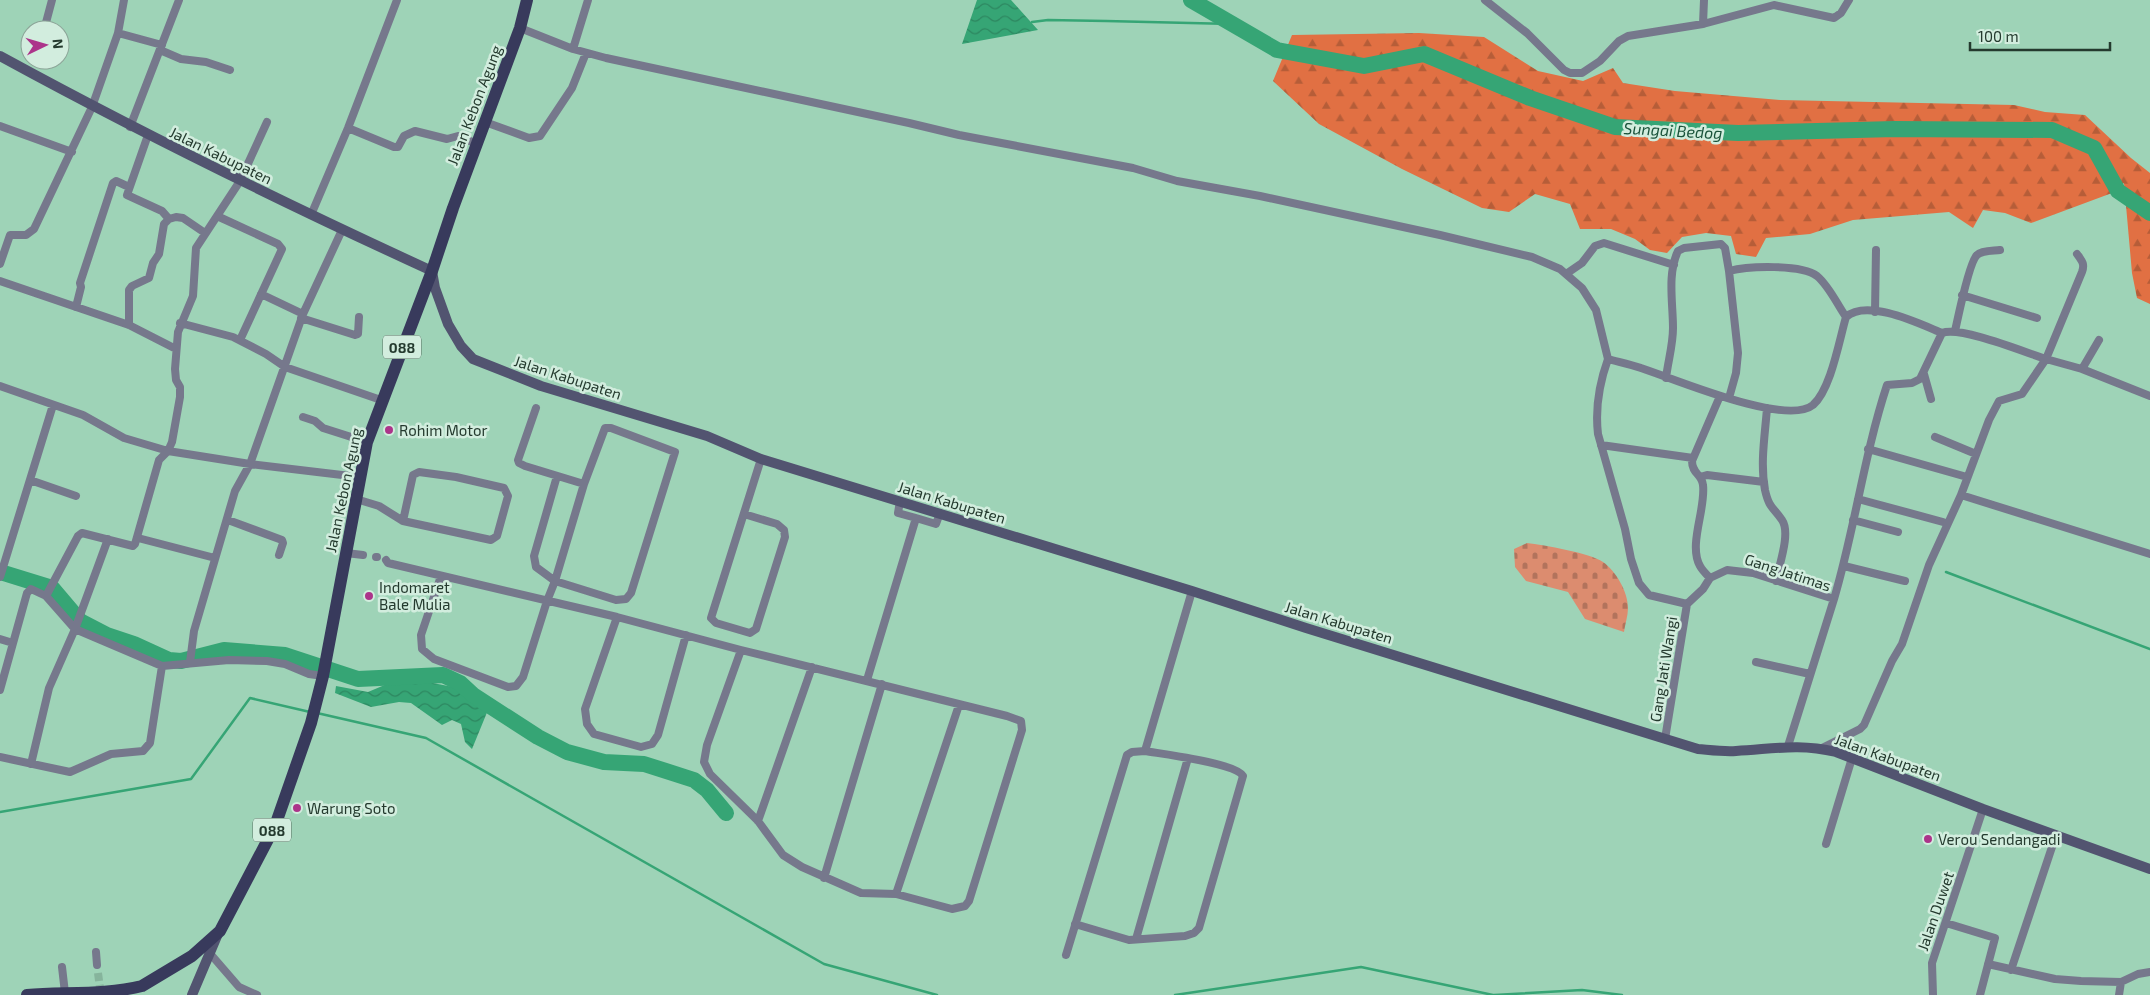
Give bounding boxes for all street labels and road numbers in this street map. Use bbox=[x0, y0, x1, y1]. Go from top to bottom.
street label: Jalan Kebon Agung bbox=[443, 42, 505, 167]
street label: Jalan Kabupaten bbox=[167, 122, 275, 188]
road number: 088 bbox=[383, 336, 421, 358]
street label: Jalan Kabupaten bbox=[512, 351, 624, 403]
street label: Jalan Kebon Agung bbox=[321, 425, 365, 554]
street label: Jalan Kabupaten bbox=[896, 477, 1008, 527]
street label: Gang Jatimas bbox=[1743, 550, 1833, 594]
street label: Jalan Kabupaten bbox=[1283, 597, 1395, 647]
street label: Gang Jati Wangi bbox=[1646, 615, 1680, 723]
street label: Jalan Kabupaten bbox=[1832, 729, 1944, 785]
road number: 088 bbox=[253, 818, 291, 842]
street label: Jalan Duwet bbox=[1913, 869, 1957, 953]

